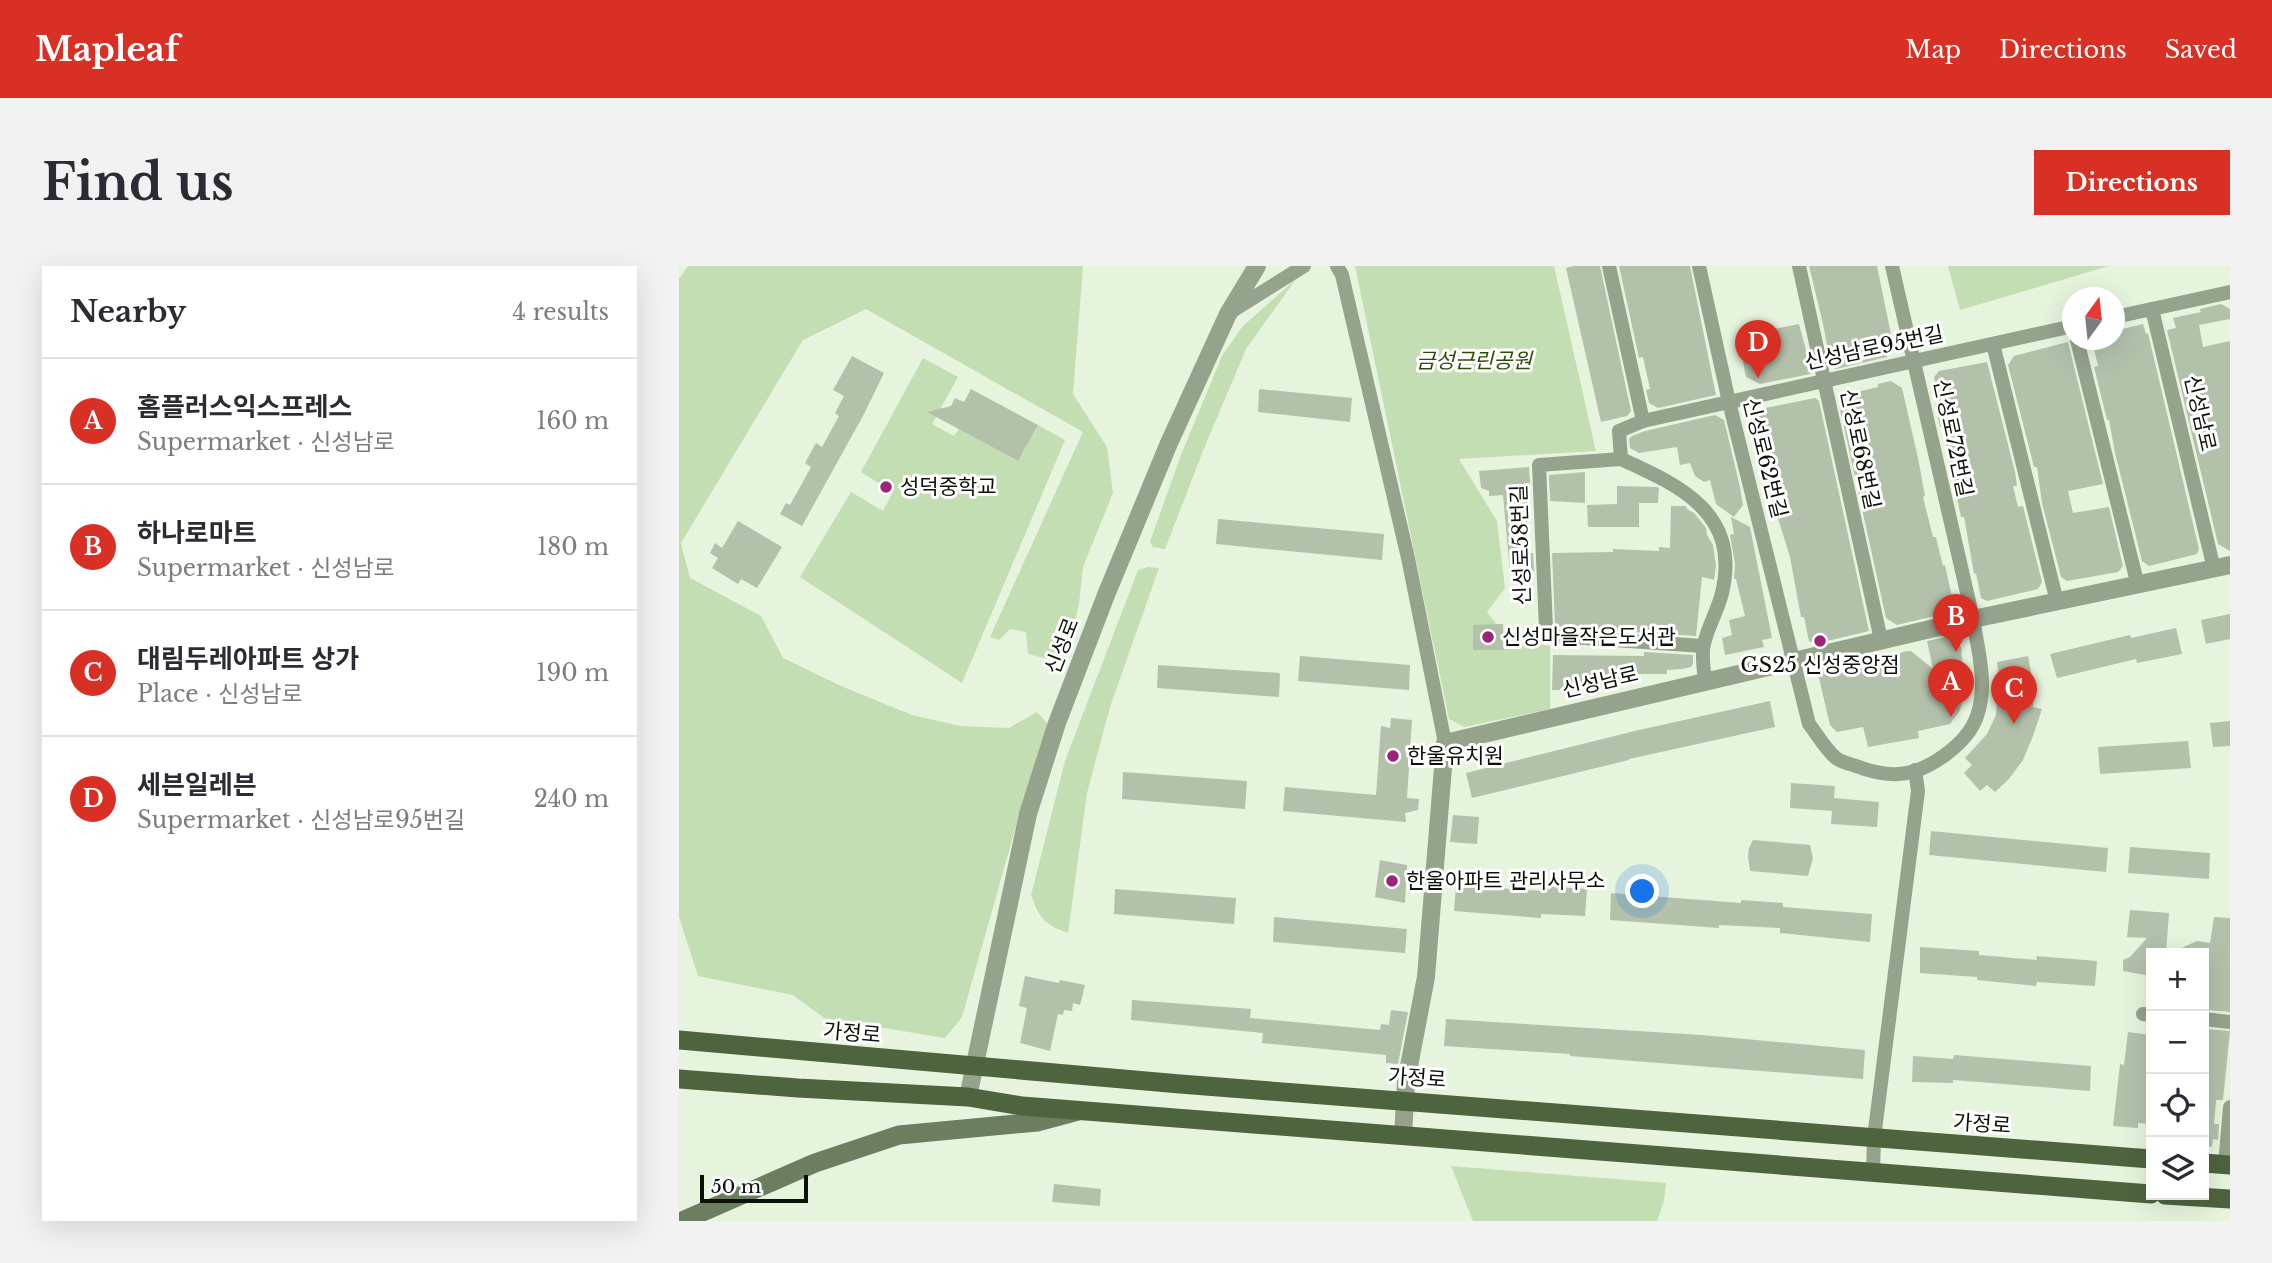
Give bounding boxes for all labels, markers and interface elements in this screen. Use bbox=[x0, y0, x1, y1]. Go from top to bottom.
text: Mapleaf bbox=[35, 29, 179, 70]
text: Map bbox=[1905, 35, 1961, 64]
text: Directions bbox=[1999, 35, 2127, 64]
text: Saved bbox=[2165, 35, 2237, 64]
button: Directions bbox=[2034, 150, 2230, 215]
text: Find us bbox=[42, 152, 234, 213]
north arrow bbox=[2062, 287, 2125, 350]
text: Nearby bbox=[70, 293, 186, 330]
text: 4 results bbox=[513, 298, 609, 326]
pin: D bbox=[1735, 320, 1781, 378]
street label: 신성남로95번길 bbox=[1802, 321, 1946, 375]
park label: 금성근린공원 bbox=[1416, 348, 1534, 374]
street label: 신성남로 bbox=[2179, 372, 2221, 454]
street label: 신성로72번길 bbox=[1928, 377, 1978, 499]
street label: 신성로68번길 bbox=[1835, 386, 1885, 512]
text: 홈플러스익스프레스 bbox=[137, 391, 352, 423]
street label: 신성로62번길 bbox=[1738, 395, 1792, 521]
text: A bbox=[84, 407, 102, 435]
text: 160 m bbox=[536, 407, 609, 435]
text: Supermarket · 신성남로 bbox=[137, 428, 395, 456]
place label: 성덕중학교 bbox=[900, 474, 997, 500]
marker: 성덕중학교 bbox=[878, 479, 894, 495]
street label: 신성로58번길 bbox=[1506, 484, 1536, 606]
text: 하나로마트 bbox=[137, 517, 257, 549]
text: B bbox=[84, 533, 102, 561]
text: 180 m bbox=[537, 533, 609, 561]
text: Supermarket · 신성남로 bbox=[137, 554, 395, 582]
pin: B bbox=[1933, 594, 1979, 652]
street label: 신성로 bbox=[1039, 614, 1085, 678]
place label: 신성마을작은도서관 bbox=[1502, 624, 1676, 650]
marker: 신성마을작은도서관 bbox=[1480, 629, 1496, 645]
marker: GS25 신성중앙점 bbox=[1812, 633, 1828, 649]
text: 대림두레아파트 상가 bbox=[137, 643, 359, 675]
place label: GS25 신성중앙점 bbox=[1740, 652, 1900, 678]
text: C bbox=[84, 659, 102, 687]
text: 190 m bbox=[536, 659, 609, 687]
pin: A bbox=[1928, 659, 1974, 717]
street label: 신성남로 bbox=[1559, 661, 1641, 703]
pin: C bbox=[1991, 666, 2037, 724]
text: Place · 신성남로 bbox=[137, 680, 303, 708]
place label: 한울유치원 bbox=[1407, 743, 1504, 769]
marker: 한울유치원 bbox=[1385, 748, 1401, 764]
text: 세븐일레븐 bbox=[137, 769, 257, 801]
text: D bbox=[82, 785, 104, 813]
text: 240 m bbox=[534, 785, 609, 813]
text: Supermarket · 신성남로95번길 bbox=[137, 806, 465, 834]
place label: 한울아파트 관리사무소 bbox=[1406, 868, 1605, 894]
marker: 한울아파트 관리사무소 bbox=[1384, 873, 1400, 889]
your location bbox=[1625, 874, 1659, 908]
map controls bbox=[2146, 948, 2209, 1200]
button: + bbox=[2146, 948, 2209, 1011]
button: − bbox=[2146, 1011, 2209, 1074]
street label: 가정로 bbox=[822, 1018, 882, 1048]
street label: 가정로 bbox=[1387, 1063, 1447, 1093]
button: locate bbox=[2146, 1074, 2209, 1137]
street label: 가정로 bbox=[1952, 1109, 2012, 1139]
button: layers bbox=[2146, 1137, 2209, 1200]
scale bar bbox=[700, 1172, 809, 1204]
text: 50 m bbox=[711, 1175, 761, 1198]

